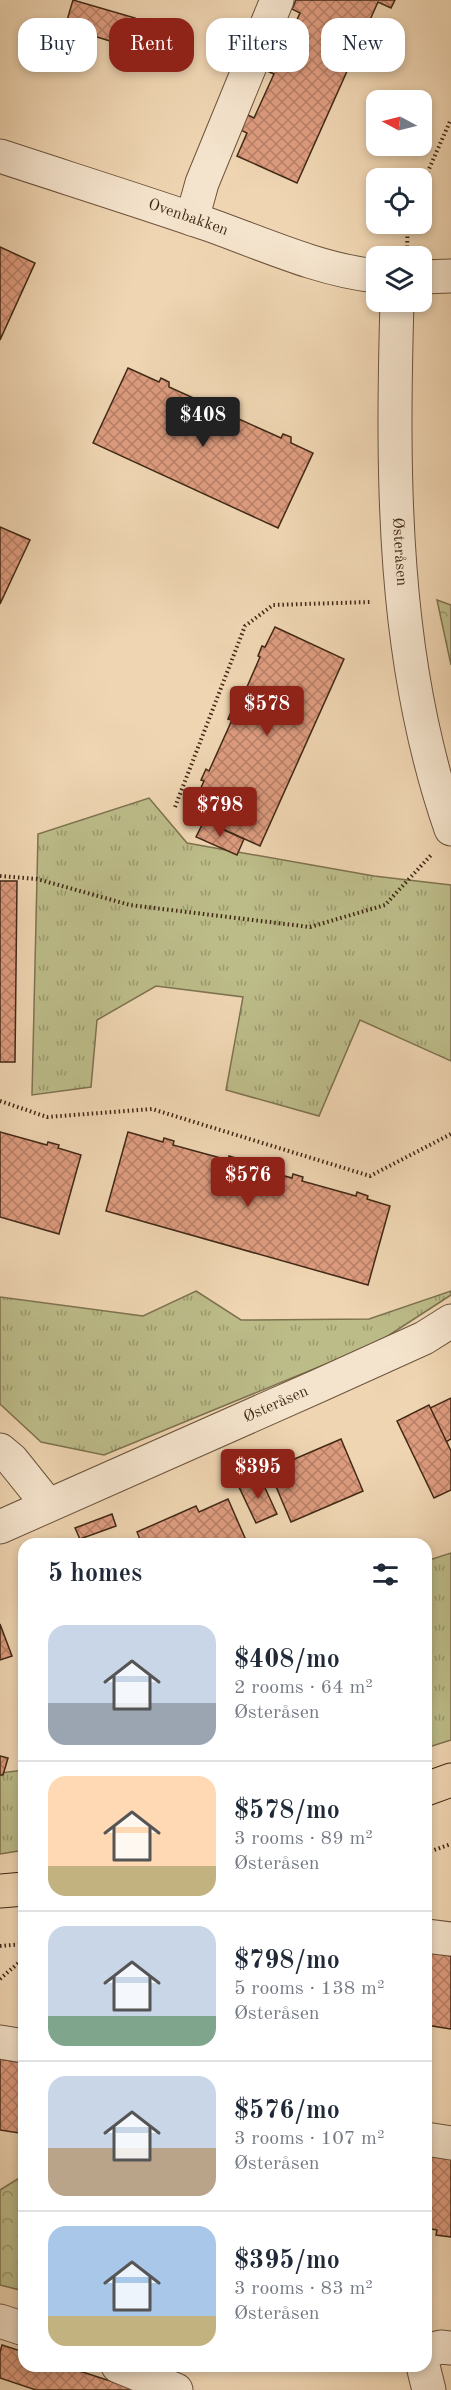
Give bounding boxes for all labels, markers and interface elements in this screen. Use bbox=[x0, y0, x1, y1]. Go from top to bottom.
chip: Buy bbox=[18, 18, 97, 72]
chip: Rent bbox=[109, 18, 194, 72]
chip: Filters bbox=[206, 18, 309, 72]
chip: New bbox=[321, 18, 405, 72]
north arrow bbox=[366, 90, 432, 156]
map controls bbox=[366, 90, 432, 312]
button: locate bbox=[366, 168, 432, 234]
street label: Ovenbakken bbox=[146, 197, 231, 239]
button: layers bbox=[366, 246, 432, 312]
pin: $408 bbox=[167, 397, 239, 448]
text: $408 bbox=[180, 406, 226, 426]
street label: Østeråsen bbox=[389, 517, 409, 587]
pin: $578 bbox=[231, 686, 303, 737]
text: $578 bbox=[244, 695, 290, 715]
pin: $798 bbox=[184, 787, 256, 838]
text: $798 bbox=[197, 796, 243, 816]
pin: $576 bbox=[212, 1157, 284, 1208]
text: $576 bbox=[225, 1166, 271, 1186]
street label: Østeråsen bbox=[241, 1383, 311, 1426]
pin: $395 bbox=[222, 1449, 294, 1500]
text: $395 bbox=[235, 1458, 281, 1478]
icon: filters bbox=[369, 1558, 402, 1591]
text: 5 homes bbox=[48, 1561, 142, 1587]
text: $408/mo bbox=[234, 1647, 340, 1673]
icon: home bbox=[96, 1649, 168, 1721]
text: 2 rooms · 64 m² bbox=[234, 1678, 373, 1698]
text: Østeråsen bbox=[234, 1703, 320, 1723]
text: $578/mo bbox=[234, 1798, 340, 1824]
icon: home bbox=[96, 1800, 168, 1872]
text: 3 rooms · 89 m² bbox=[234, 1829, 373, 1849]
text: Østeråsen bbox=[234, 1854, 320, 1874]
text: $798/mo bbox=[234, 1948, 340, 1974]
icon: home bbox=[96, 1950, 168, 2022]
text: 5 rooms · 138 m² bbox=[234, 1979, 384, 1999]
text: Østeråsen bbox=[234, 2004, 320, 2024]
text: $576/mo bbox=[234, 2098, 340, 2124]
icon: home bbox=[96, 2100, 168, 2172]
text: 3 rooms · 107 m² bbox=[234, 2129, 384, 2149]
text: Østeråsen bbox=[234, 2154, 320, 2174]
text: $395/mo bbox=[234, 2248, 340, 2274]
icon: home bbox=[96, 2250, 168, 2322]
text: 3 rooms · 83 m² bbox=[234, 2279, 373, 2299]
text: Østeråsen bbox=[234, 2304, 320, 2324]

